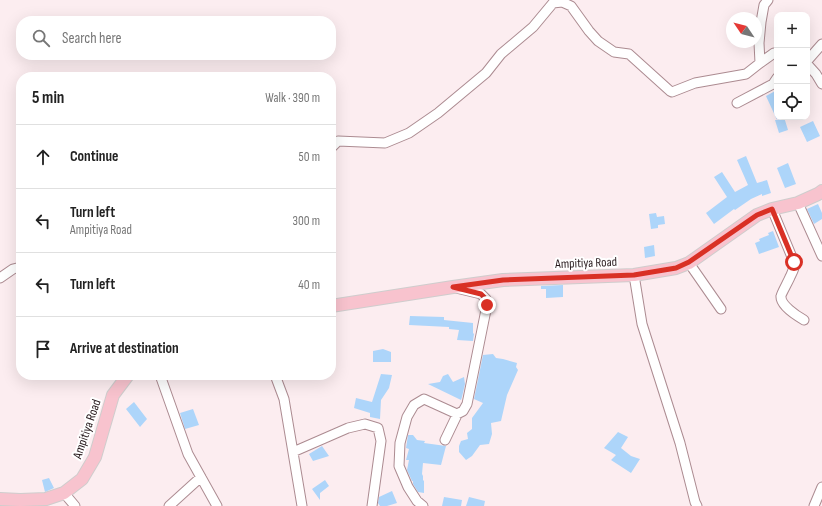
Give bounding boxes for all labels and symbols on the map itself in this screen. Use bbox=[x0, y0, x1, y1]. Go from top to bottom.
north arrow bbox=[726, 12, 762, 48]
route start bbox=[785, 253, 803, 271]
street label: Ampitiya Road bbox=[554, 254, 617, 272]
route end bbox=[478, 296, 496, 314]
street label: Ampitiya Road bbox=[69, 397, 105, 462]

